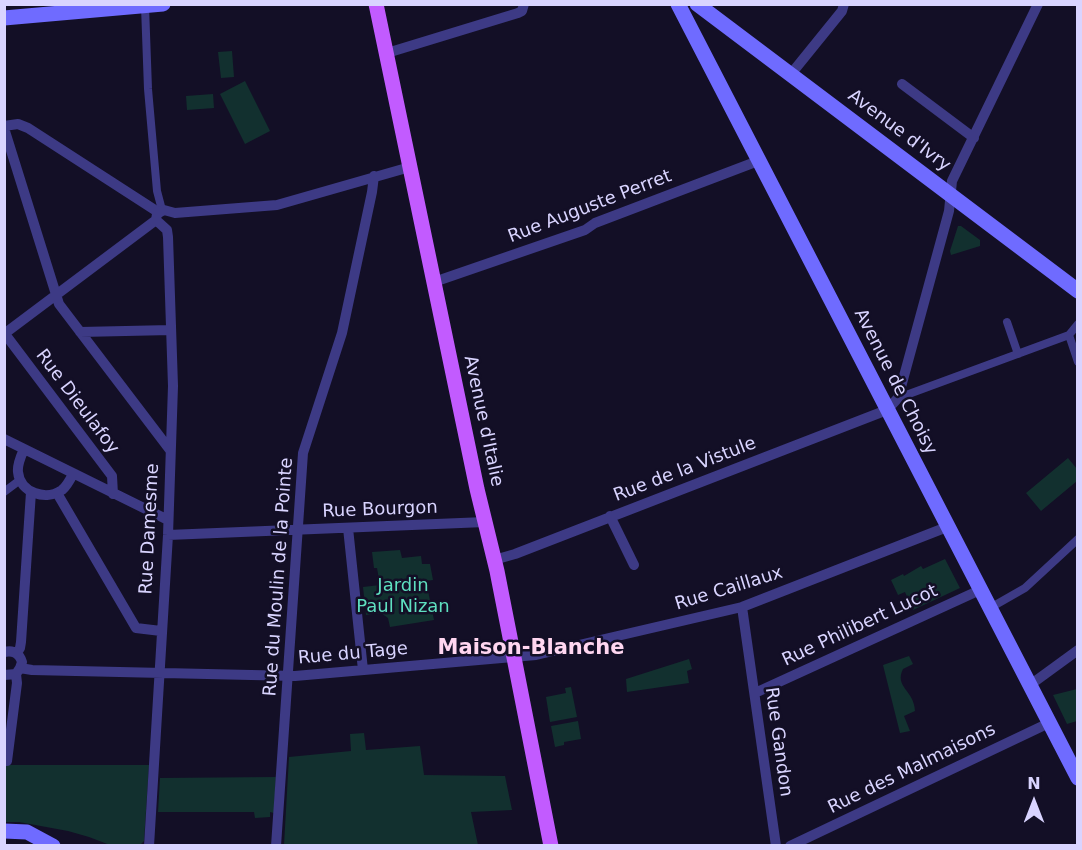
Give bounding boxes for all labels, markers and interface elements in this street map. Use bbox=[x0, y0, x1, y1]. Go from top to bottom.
street label: Avenue d'Ivry bbox=[843, 85, 955, 177]
street label: Rue Auguste Perret bbox=[505, 166, 675, 248]
street label: Avenue de Choisy bbox=[849, 305, 941, 459]
street label: Rue Dieulafoy bbox=[31, 345, 123, 459]
street label: Avenue d'Italie bbox=[459, 353, 507, 489]
street label: Rue de la Vistule bbox=[611, 433, 759, 507]
street label: Rue du Moulin de la Pointe bbox=[260, 457, 298, 697]
street label: Rue Damesme bbox=[136, 463, 164, 595]
street label: Rue Bourgon bbox=[322, 497, 438, 523]
street label: Rue Caillaux bbox=[672, 562, 786, 616]
park label: Jardin Paul Nizan bbox=[356, 575, 450, 618]
street label: Rue Philibert Lucot bbox=[779, 581, 941, 671]
district label: Maison-Blanche bbox=[438, 636, 624, 662]
street label: Rue du Tage bbox=[297, 638, 409, 670]
street label: Rue Gandon bbox=[760, 686, 796, 798]
street label: Rue des Malmaisons bbox=[825, 719, 999, 819]
north arrow bbox=[1004, 772, 1064, 832]
text: N bbox=[1027, 774, 1041, 793]

